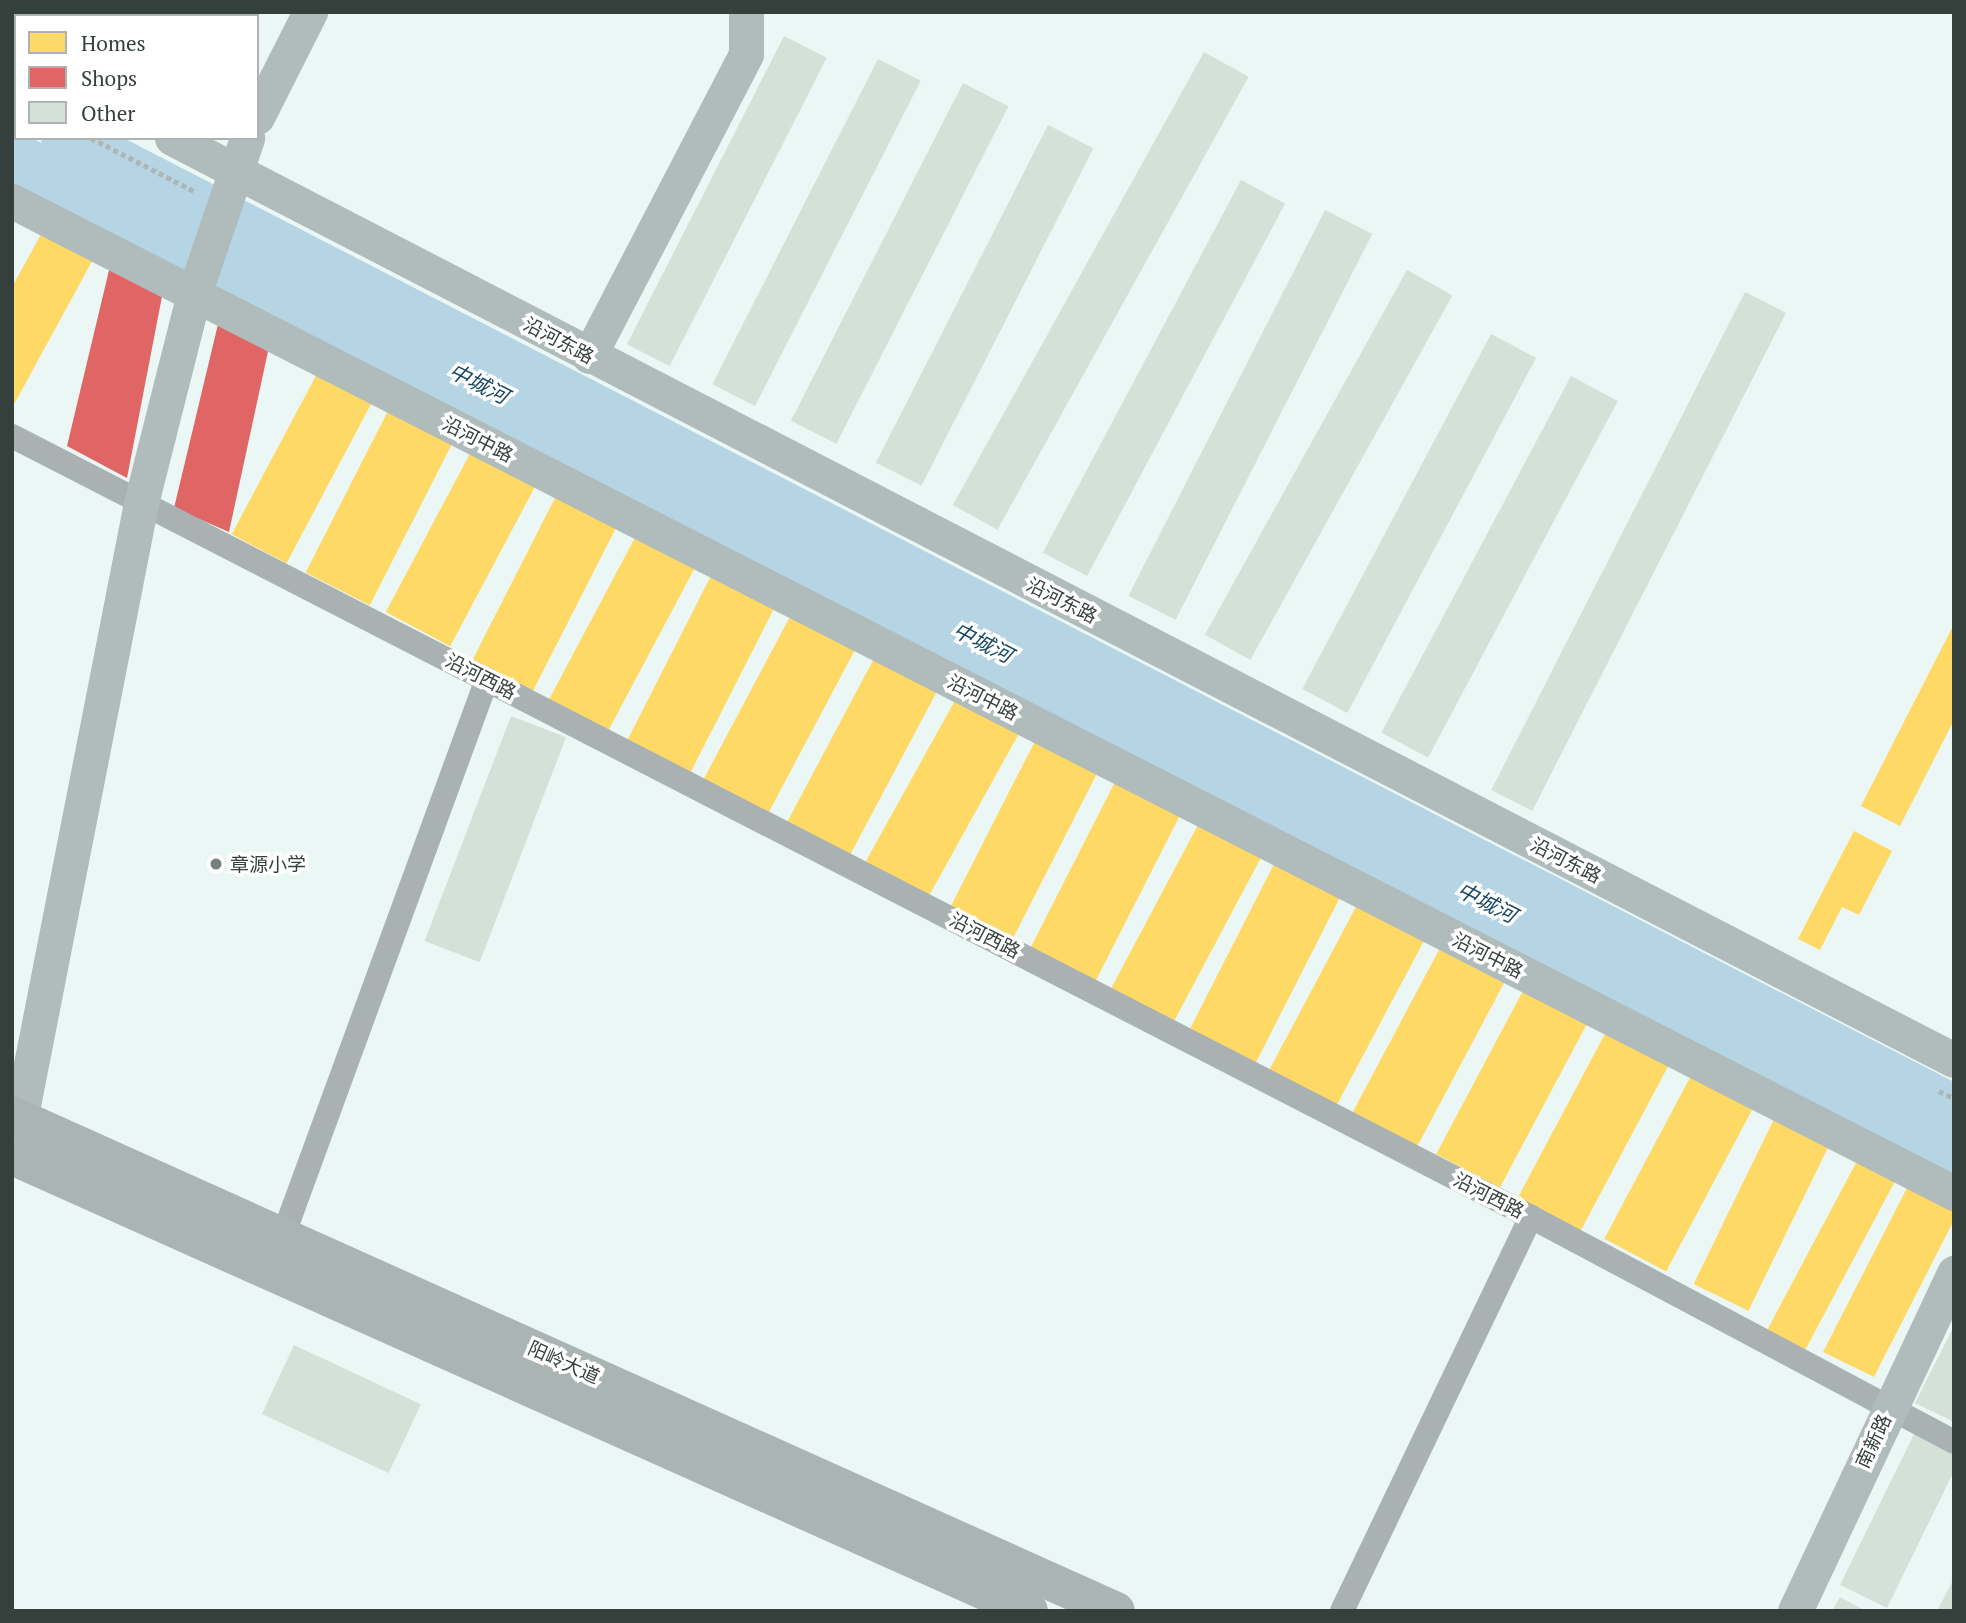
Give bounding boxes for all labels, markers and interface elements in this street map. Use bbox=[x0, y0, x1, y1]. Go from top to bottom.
legend bbox=[14, 14, 259, 140]
text: Homes bbox=[81, 29, 146, 57]
text: Shops bbox=[81, 64, 137, 92]
text: Other bbox=[81, 99, 135, 127]
street label: 沿河东路 bbox=[520, 312, 598, 368]
water label: 中城河 bbox=[445, 357, 513, 409]
street label: 沿河中路 bbox=[439, 412, 517, 466]
street label: 沿河东路 bbox=[1023, 573, 1101, 627]
water label: 中城河 bbox=[949, 616, 1017, 668]
street label: 沿河西路 bbox=[442, 649, 520, 703]
street label: 沿河中路 bbox=[944, 670, 1022, 724]
street label: 沿河东路 bbox=[1527, 833, 1605, 887]
place label: 章源小学 bbox=[230, 853, 306, 875]
marker: 章源小学 bbox=[208, 856, 224, 872]
water label: 中城河 bbox=[1453, 876, 1521, 928]
street label: 沿河西路 bbox=[946, 908, 1024, 962]
street label: 沿河中路 bbox=[1449, 928, 1527, 982]
street label: 沿河西路 bbox=[1450, 1168, 1528, 1222]
street label: 阳岭大道 bbox=[525, 1336, 603, 1388]
street label: 南新路 bbox=[1851, 1410, 1895, 1472]

